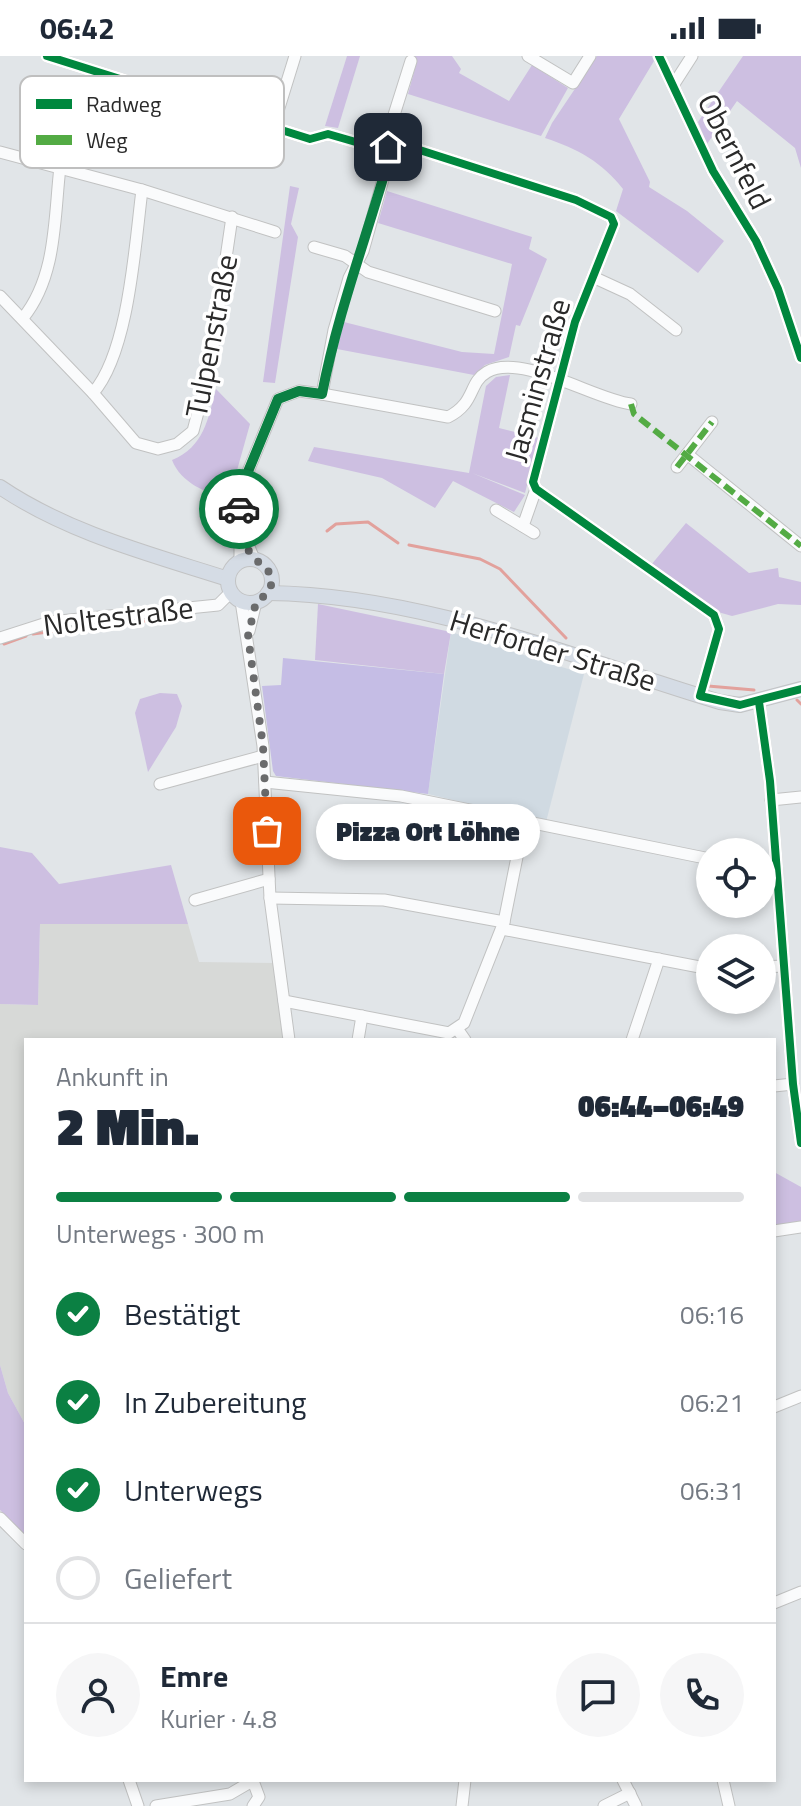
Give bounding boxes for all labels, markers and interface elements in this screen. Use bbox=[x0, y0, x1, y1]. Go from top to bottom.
text: 06:42 bbox=[40, 5, 115, 51]
legend bbox=[20, 76, 284, 168]
street label: Obernfeld bbox=[686, 85, 784, 217]
text: Radweg bbox=[86, 87, 161, 121]
pin bbox=[354, 113, 422, 181]
text: Weg bbox=[86, 123, 127, 157]
icon: home bbox=[366, 125, 410, 169]
street label: Tulpenstraße bbox=[173, 250, 249, 422]
street label: Jasminstraße bbox=[492, 293, 582, 467]
courier bbox=[199, 469, 279, 549]
icon: car bbox=[217, 487, 261, 531]
street label: Noltestraße bbox=[40, 584, 196, 648]
street label: Herforder Straße bbox=[444, 597, 662, 703]
pin bbox=[233, 797, 301, 865]
callout: Pizza Ort Löhne bbox=[315, 803, 539, 859]
icon: bag bbox=[245, 809, 289, 853]
text: Pizza Ort Löhne bbox=[336, 812, 520, 851]
map controls bbox=[696, 838, 776, 1014]
button: locate bbox=[696, 838, 776, 918]
button: layers bbox=[696, 934, 776, 1014]
text: Ankunft in bbox=[56, 1057, 169, 1096]
text: 06:44–06:49 bbox=[578, 1083, 744, 1129]
text: 2 Min. bbox=[56, 1086, 200, 1165]
text: Unterwegs · 300 m bbox=[56, 1214, 264, 1253]
text: Bestätigt bbox=[124, 1291, 240, 1337]
icon: check bbox=[56, 1292, 100, 1336]
text: 06:16 bbox=[680, 1295, 744, 1334]
text: In Zubereitung bbox=[124, 1379, 307, 1425]
icon: check bbox=[56, 1380, 100, 1424]
text: 06:21 bbox=[680, 1383, 744, 1422]
text: Unterwegs bbox=[124, 1467, 263, 1513]
icon: check bbox=[56, 1468, 100, 1512]
text: 06:31 bbox=[680, 1471, 744, 1510]
text: Geliefert bbox=[124, 1555, 232, 1601]
button: person bbox=[56, 1653, 140, 1737]
text: Emre bbox=[160, 1653, 228, 1699]
button: chat bbox=[556, 1653, 640, 1737]
button: phone bbox=[660, 1653, 744, 1737]
text: Kurier · 4.8 bbox=[160, 1699, 277, 1738]

